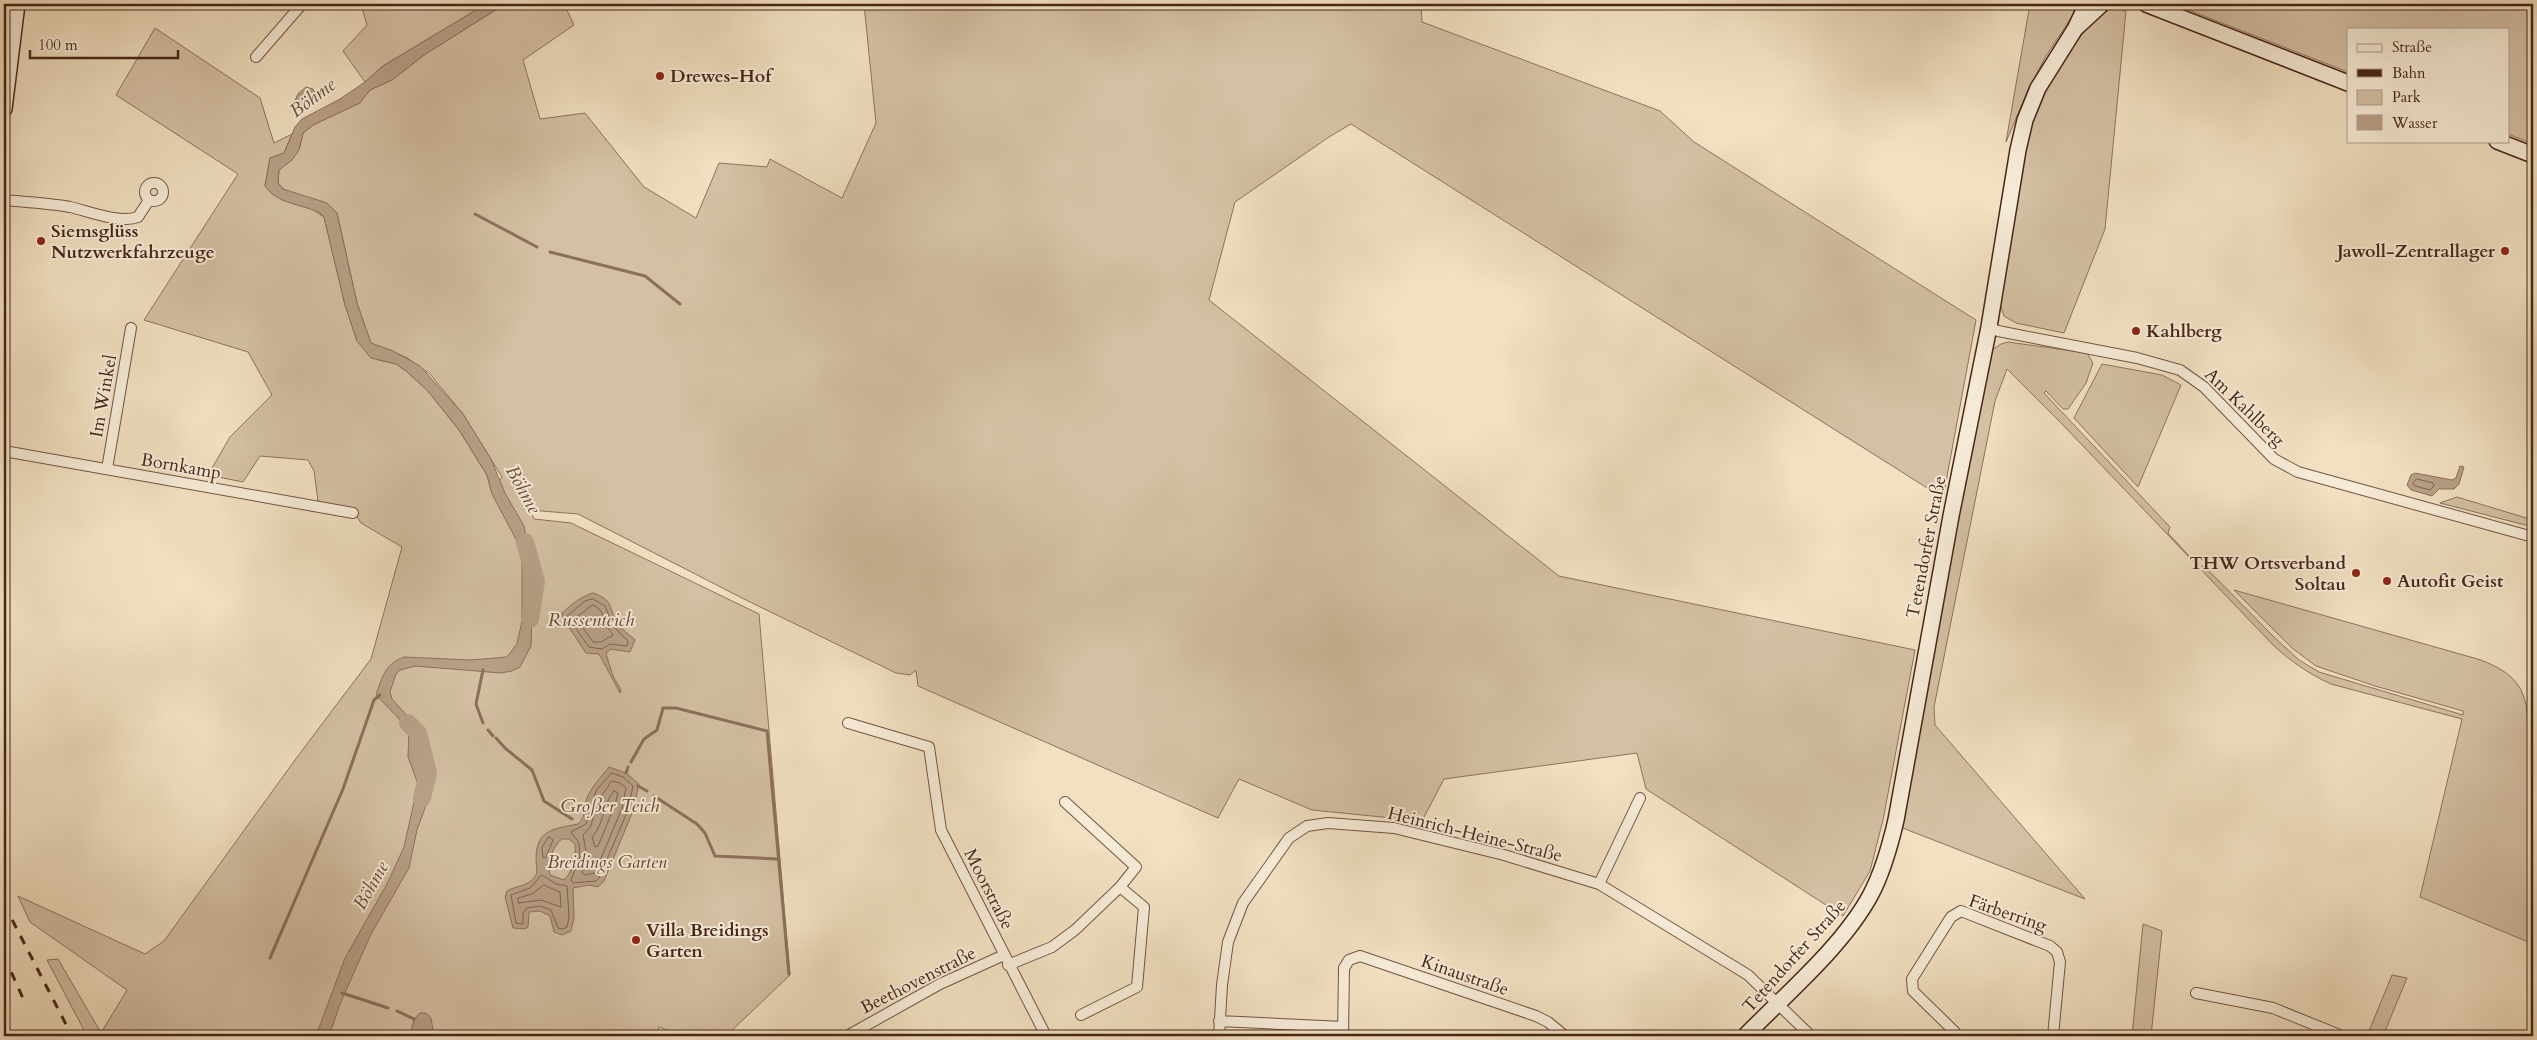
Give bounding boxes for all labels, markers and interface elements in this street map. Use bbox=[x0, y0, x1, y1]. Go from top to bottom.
scale bar bbox=[30, 28, 178, 60]
legend bbox=[2347, 28, 2510, 142]
text: 100 m bbox=[38, 35, 78, 55]
text: Straße bbox=[2392, 37, 2432, 57]
text: Bahn bbox=[2392, 63, 2426, 83]
place label: Drewes-Hof bbox=[670, 64, 774, 89]
marker: Drewes-Hof bbox=[654, 70, 666, 82]
water label: Böhme bbox=[284, 71, 342, 124]
text: Park bbox=[2392, 87, 2421, 107]
text: Wasser bbox=[2391, 113, 2438, 133]
place label: Siemsglüss Nutzwerkfahrzeuge bbox=[51, 219, 215, 265]
marker: Siemsglüss Nutzwerkfahrzeuge bbox=[35, 235, 47, 247]
place label: Jawoll-Zentrallager bbox=[2334, 239, 2496, 264]
marker: Jawoll-Zentrallager bbox=[2499, 245, 2511, 257]
place label: Kahlberg bbox=[2146, 319, 2222, 344]
marker: Kahlberg bbox=[2130, 325, 2142, 337]
street label: Im Winkel bbox=[84, 352, 123, 440]
street label: Am Kahlberg bbox=[2199, 363, 2291, 453]
street label: Bornkamp bbox=[139, 447, 223, 486]
water label: Böhme bbox=[499, 461, 547, 519]
street label: Tetendorfer Straße bbox=[1900, 474, 1953, 620]
place label: THW Ortsverband Soltau bbox=[2190, 551, 2347, 597]
marker: THW Ortsverband Soltau bbox=[2350, 567, 2362, 579]
place label: Autofit Geist bbox=[2397, 569, 2504, 594]
marker: Autofit Geist bbox=[2381, 575, 2393, 587]
water label: Russenteich bbox=[548, 607, 634, 633]
water label: Großer Teich bbox=[561, 793, 659, 819]
street label: Heinrich-Heine-Straße bbox=[1385, 801, 1565, 868]
street label: Moorstraße bbox=[957, 844, 1020, 934]
park label: Breidings Garten bbox=[547, 850, 667, 875]
water label: Böhme bbox=[347, 856, 395, 914]
street label: Färberring bbox=[1965, 888, 2051, 939]
street label: Tetendorfer Straße bbox=[1737, 894, 1852, 1018]
place label: Villa Breidings Garten bbox=[646, 918, 769, 964]
marker: Villa Breidings Garten bbox=[630, 934, 642, 946]
street label: Beethovenstraße bbox=[856, 941, 980, 1020]
street label: Kinaustraße bbox=[1418, 949, 1512, 1002]

